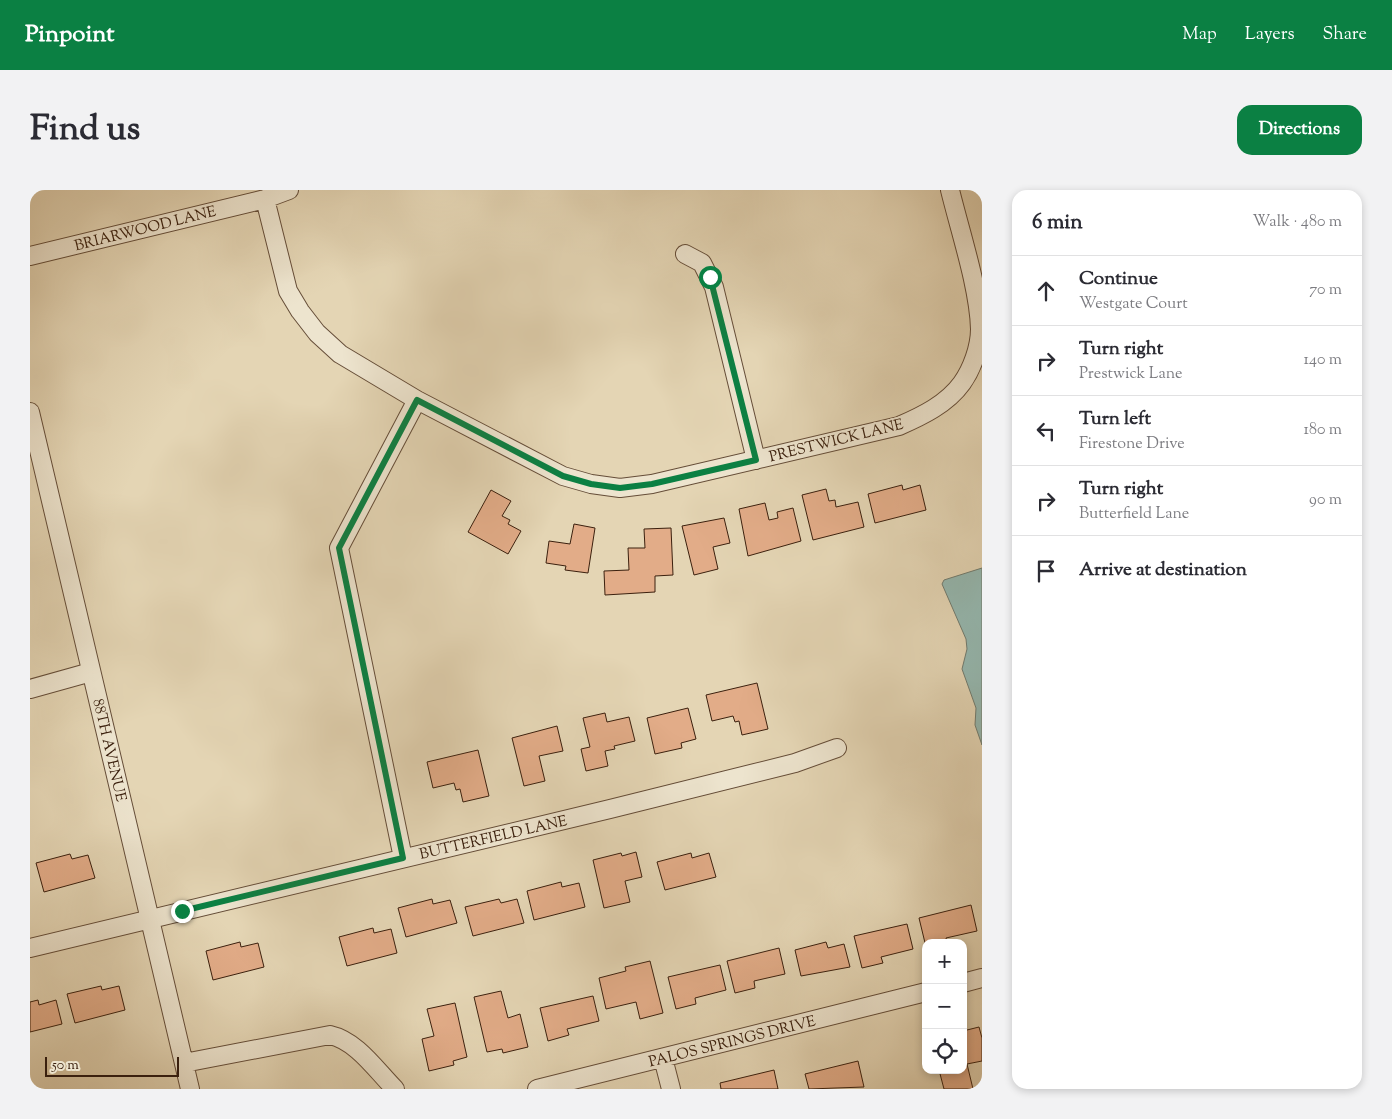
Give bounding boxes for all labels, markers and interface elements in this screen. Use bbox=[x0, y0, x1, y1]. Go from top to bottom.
text: Pinpoint bbox=[25, 18, 114, 52]
text: Map bbox=[1182, 22, 1217, 48]
text: Layers bbox=[1245, 22, 1295, 48]
text: Share bbox=[1323, 22, 1367, 48]
text: Find us bbox=[30, 105, 140, 156]
button: Directions bbox=[1237, 105, 1362, 155]
street label: BRIARWOOD LANE bbox=[72, 202, 218, 257]
text: 6 min bbox=[1032, 208, 1083, 238]
text: Walk · 480 m bbox=[1252, 211, 1342, 234]
route start bbox=[699, 266, 722, 289]
text: Continue bbox=[1079, 266, 1158, 293]
icon: ahead bbox=[1032, 277, 1060, 305]
text: 70 m bbox=[1309, 279, 1342, 302]
text: Westgate Court bbox=[1079, 293, 1188, 316]
text: Turn right bbox=[1079, 336, 1163, 363]
icon: right bbox=[1032, 347, 1060, 375]
text: 140 m bbox=[1304, 349, 1342, 372]
text: Prestwick Lane bbox=[1079, 363, 1183, 386]
text: Turn left bbox=[1079, 406, 1151, 433]
street label: PRESTWICK LANE bbox=[767, 415, 906, 468]
icon: left bbox=[1032, 417, 1060, 445]
text: 180 m bbox=[1303, 419, 1342, 442]
text: Firestone Drive bbox=[1079, 433, 1185, 456]
text: Turn right bbox=[1079, 476, 1163, 503]
icon: right bbox=[1032, 487, 1060, 515]
text: 90 m bbox=[1309, 489, 1342, 512]
text: Butterfield Lane bbox=[1079, 503, 1189, 526]
icon: arrive bbox=[1032, 557, 1060, 585]
text: Arrive at destination bbox=[1079, 557, 1247, 584]
street label: 88TH AVENUE bbox=[86, 697, 131, 804]
street label: BUTTERFIELD LANE bbox=[417, 811, 569, 866]
route end bbox=[171, 900, 194, 923]
map controls bbox=[922, 939, 967, 1074]
button: + bbox=[922, 939, 967, 984]
button: − bbox=[922, 984, 967, 1029]
street label: PALOS SPRINGS DRIVE bbox=[647, 1012, 818, 1073]
button: locate bbox=[922, 1029, 967, 1074]
scale bar bbox=[45, 1054, 179, 1077]
text: 50 m bbox=[52, 1056, 79, 1076]

